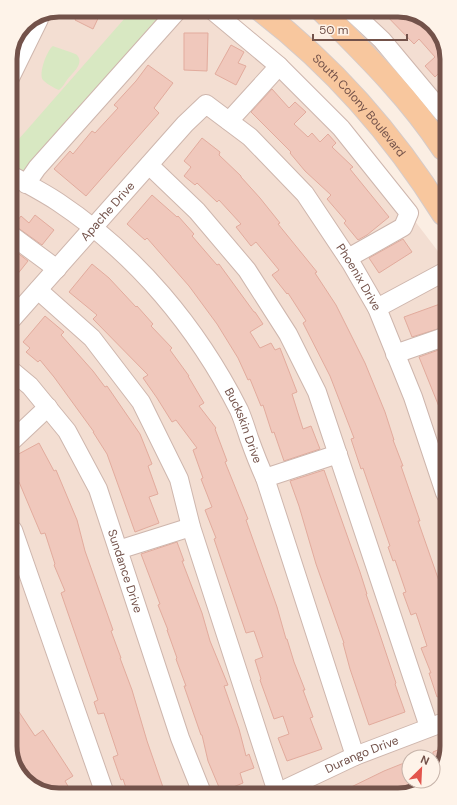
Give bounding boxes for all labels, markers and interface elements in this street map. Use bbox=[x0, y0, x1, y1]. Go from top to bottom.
scale bar bbox=[313, 16, 407, 42]
text: 50 m bbox=[319, 22, 348, 38]
street label: South Colony Boulevard bbox=[309, 51, 409, 160]
street label: Apache Drive bbox=[77, 178, 138, 244]
street label: Phoenix Drive bbox=[332, 241, 385, 314]
street label: Buckskin Drive bbox=[221, 385, 266, 466]
street label: Sundance Drive bbox=[104, 527, 146, 615]
street label: Durango Drive bbox=[322, 732, 401, 777]
north arrow bbox=[401, 749, 441, 789]
text: N bbox=[419, 752, 432, 768]

